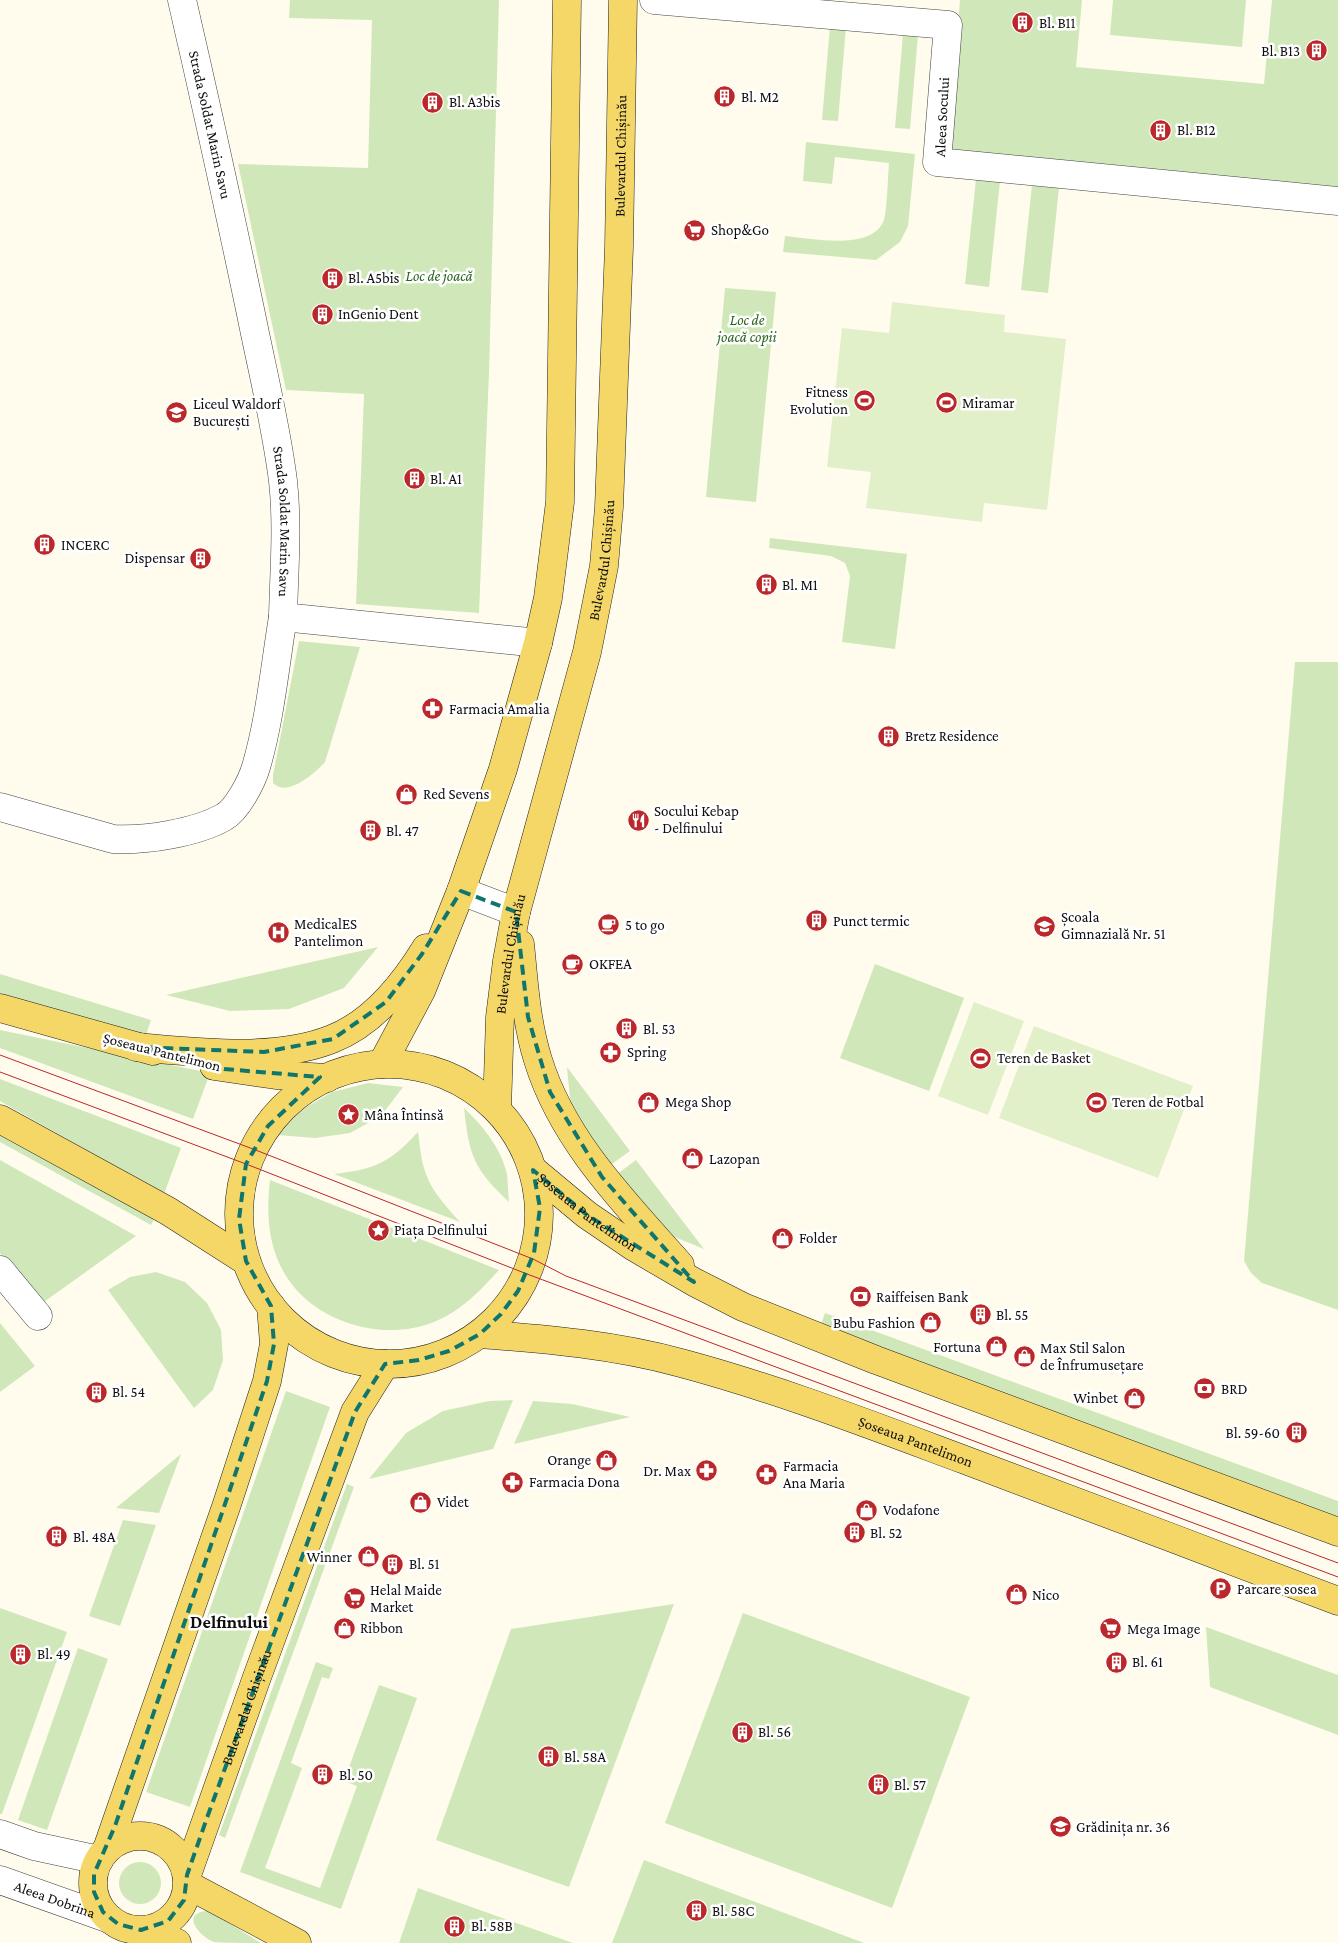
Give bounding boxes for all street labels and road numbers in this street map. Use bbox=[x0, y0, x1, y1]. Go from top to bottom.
street label: Strada Soldat Marin Savu bbox=[186, 49, 234, 200]
street label: Aleea Socului bbox=[932, 77, 952, 157]
street label: Bulevardul Chișinău bbox=[611, 95, 631, 217]
street label: Strada Soldat Marin Savu bbox=[270, 445, 293, 597]
street label: Bulevardul Chișinău bbox=[585, 499, 617, 622]
street label: Bulevardul Chișinău bbox=[492, 892, 529, 1015]
street label: Șoseaua Pantelimon bbox=[101, 1030, 223, 1076]
street label: Șoseaua Pantelimon bbox=[533, 1169, 640, 1255]
street label: Șoseaua Pantelimon bbox=[856, 1413, 975, 1470]
street label: Bulevardul Chișinău bbox=[218, 1647, 275, 1767]
street label: Aleea Dobrina bbox=[12, 1878, 97, 1921]

